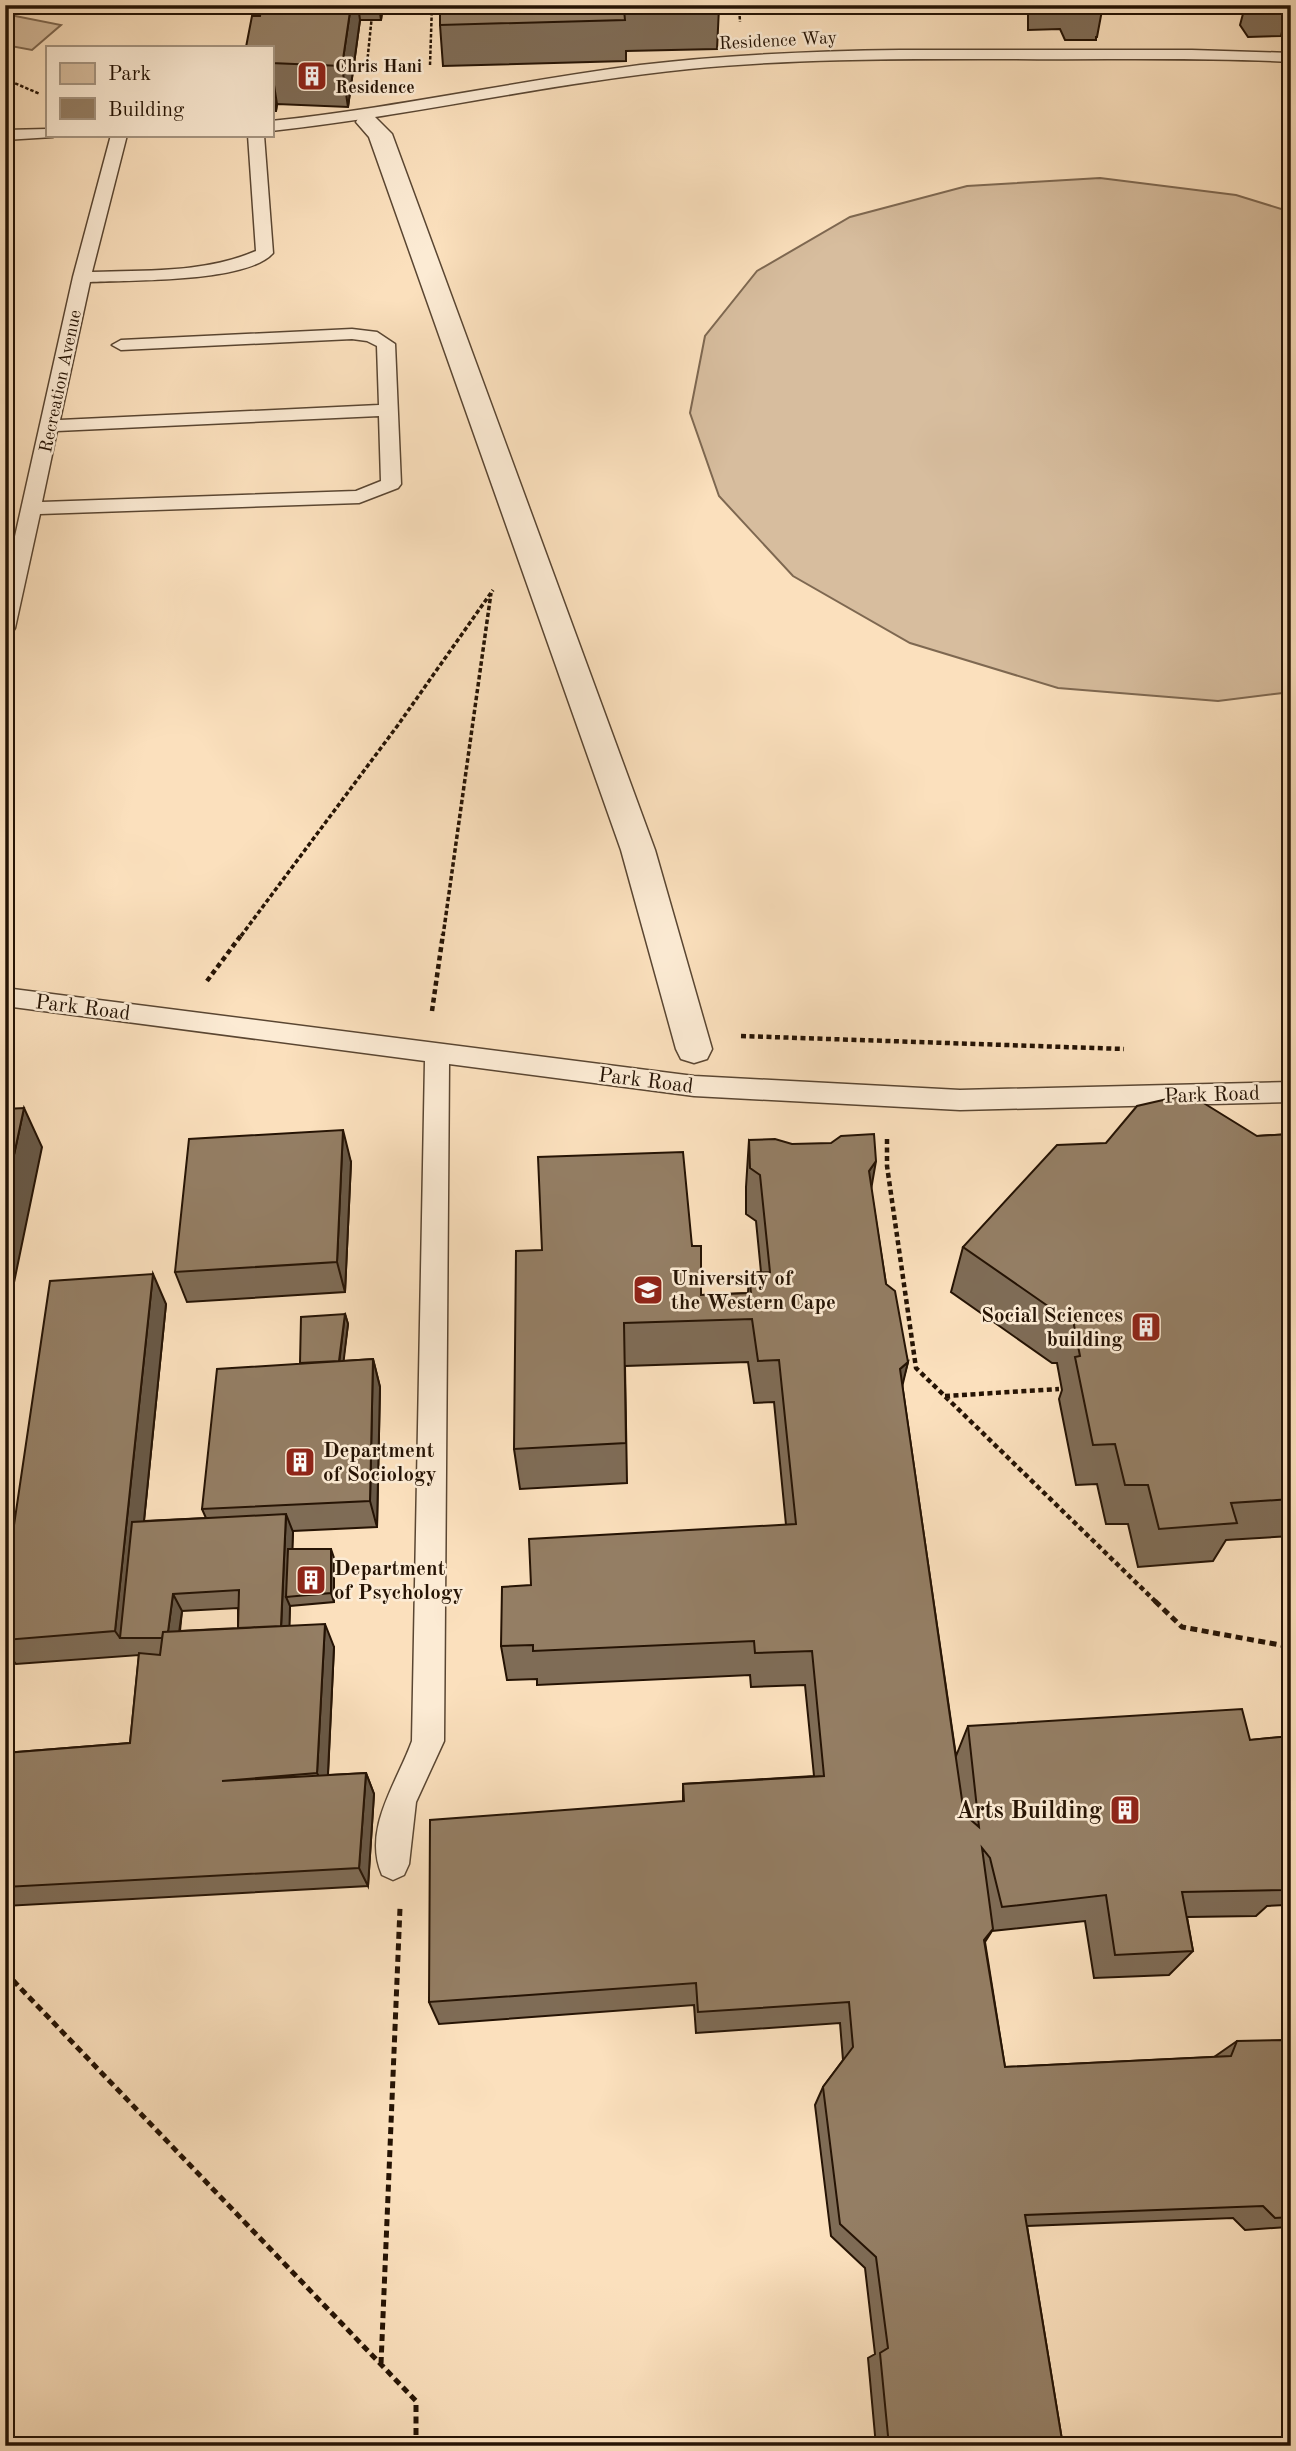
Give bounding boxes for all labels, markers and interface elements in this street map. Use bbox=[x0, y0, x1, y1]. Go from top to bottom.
street label: Residence Way bbox=[718, 29, 838, 53]
legend bbox=[46, 46, 273, 136]
place label: Chris Hani Residence bbox=[335, 58, 422, 97]
building icon: Chris Hani Residence bbox=[295, 59, 329, 93]
text: Park bbox=[108, 64, 151, 85]
text: Building bbox=[108, 100, 185, 121]
street label: Recreation Avenue bbox=[37, 308, 85, 454]
street label: Park Road bbox=[34, 992, 132, 1025]
street label: Park Road bbox=[597, 1065, 695, 1098]
street label: Park Road bbox=[1164, 1083, 1260, 1108]
place label: University of the Western Cape bbox=[671, 1269, 836, 1314]
school or university icon: University of the Western Cape bbox=[631, 1273, 665, 1307]
place label: Social Sciences building bbox=[981, 1306, 1123, 1351]
building icon: Social Sciences building bbox=[1129, 1310, 1163, 1344]
place label: Department of Sociology bbox=[323, 1441, 437, 1486]
building icon: Department of Sociology bbox=[283, 1445, 317, 1479]
place label: Department of Psychology bbox=[334, 1559, 463, 1604]
building icon: Department of Psychology bbox=[294, 1563, 328, 1597]
building icon: Arts Building bbox=[1108, 1793, 1142, 1827]
place label: Arts Building bbox=[956, 1800, 1103, 1824]

